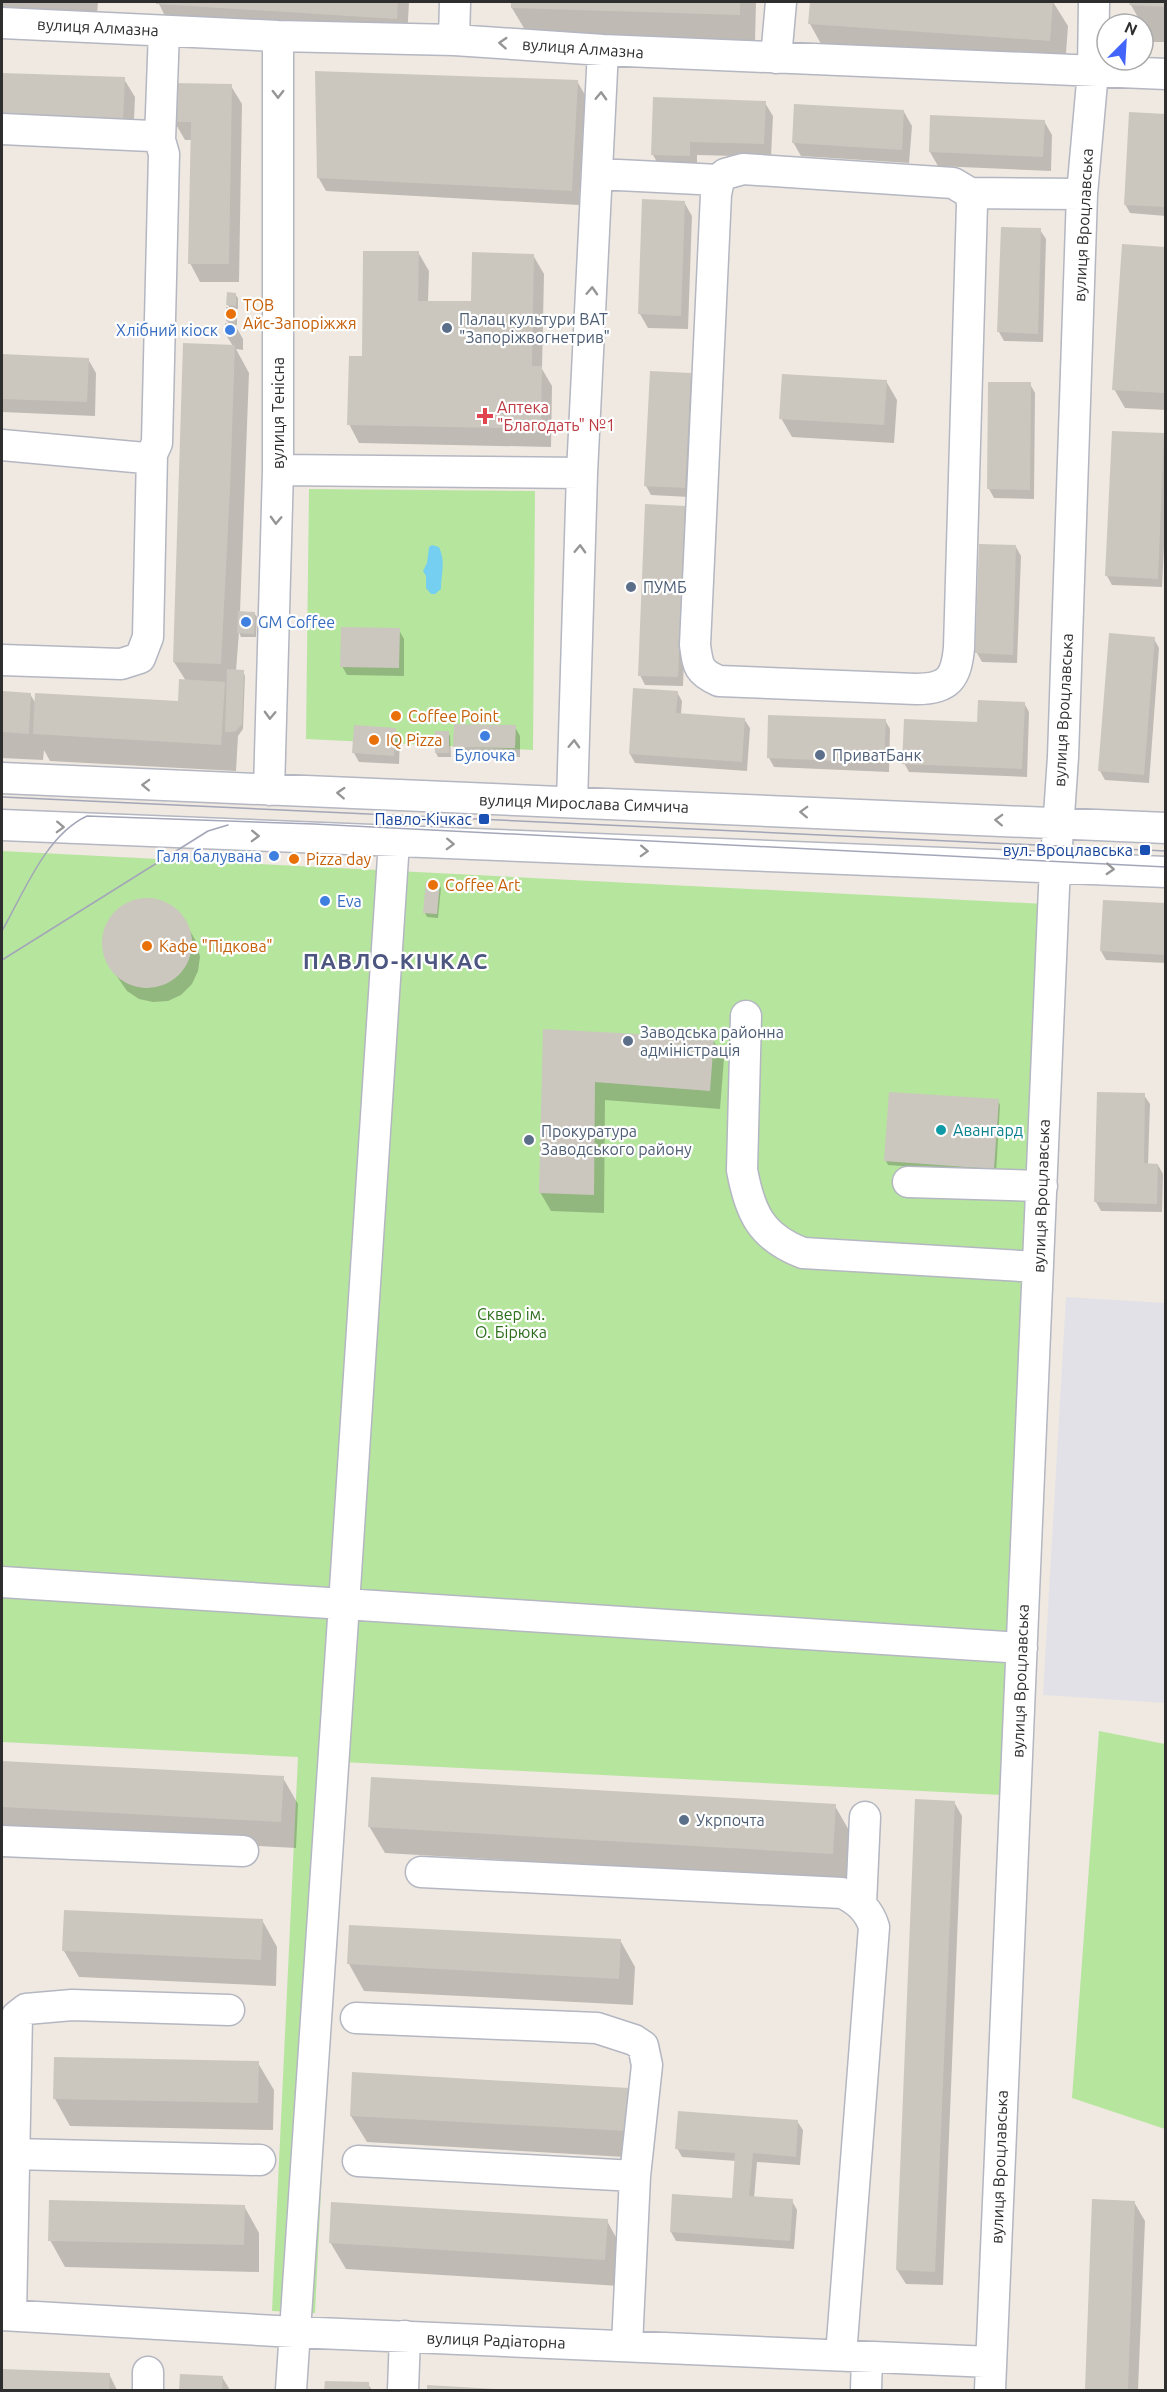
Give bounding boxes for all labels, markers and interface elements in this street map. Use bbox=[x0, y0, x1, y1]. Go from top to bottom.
north arrow bbox=[1095, 12, 1155, 72]
street label: вулиця Алмазна bbox=[37, 15, 159, 39]
text: N bbox=[1122, 18, 1140, 39]
street label: вулиця Алмазна bbox=[522, 35, 644, 61]
one-way arrow bbox=[498, 37, 508, 50]
one-way arrow bbox=[272, 90, 284, 99]
one-way arrow bbox=[595, 92, 608, 101]
street label: вулиця Вроцлавська bbox=[1070, 148, 1096, 302]
one-way arrow bbox=[585, 287, 598, 296]
place label: ТОВ Айс-Запоріжжя bbox=[243, 296, 357, 332]
marker: ТОВ Айс-Запоріжжя bbox=[224, 307, 238, 321]
place label: Палац культури ВАТ "Запоріжвогнетрив" bbox=[459, 310, 610, 346]
place label: Хлібний кіоск bbox=[116, 321, 218, 339]
marker: Палац культури ВАТ "Запоріжвогнетрив" bbox=[440, 321, 454, 335]
marker: Хлібний кіоск bbox=[223, 323, 237, 337]
street label: вулиця Тенісна bbox=[269, 357, 287, 469]
place label: Аптека "Благодать" №1 bbox=[497, 398, 615, 434]
marker: Аптека "Благодать" №1 bbox=[478, 409, 492, 423]
one-way arrow bbox=[270, 516, 283, 525]
one-way arrow bbox=[574, 544, 586, 553]
place label: ПУМБ bbox=[643, 578, 687, 596]
marker: ПУМБ bbox=[624, 580, 638, 594]
place label: GM Coffee bbox=[258, 613, 335, 631]
marker: GM Coffee bbox=[239, 615, 253, 629]
street label: вулиця Вроцлавська bbox=[1050, 633, 1076, 787]
place label: Coffee Point bbox=[408, 707, 499, 725]
marker: Coffee Point bbox=[389, 709, 403, 723]
one-way arrow bbox=[264, 711, 277, 720]
marker: Булочка bbox=[478, 729, 492, 743]
place label: IQ Pіzza bbox=[386, 731, 443, 749]
marker: IQ Pіzza bbox=[367, 733, 381, 747]
one-way arrow bbox=[567, 739, 580, 748]
place label: Булочка bbox=[455, 746, 515, 764]
place label: ПриватБанк bbox=[832, 746, 922, 764]
marker: ПриватБанк bbox=[813, 748, 827, 762]
one-way arrow bbox=[141, 778, 150, 791]
one-way arrow bbox=[336, 787, 345, 800]
street label: вулиця Мирослава Симчича bbox=[479, 790, 689, 816]
one-way arrow bbox=[799, 806, 808, 818]
place label: Павло-Кічкас bbox=[374, 810, 473, 828]
marker: Павло-Кічкас bbox=[477, 812, 491, 826]
one-way arrow bbox=[994, 814, 1003, 827]
one-way arrow bbox=[55, 821, 64, 834]
one-way arrow bbox=[250, 830, 259, 843]
one-way arrow bbox=[445, 838, 454, 850]
place label: вул. Вроцлавська bbox=[1003, 841, 1133, 859]
marker: вул. Вроцлавська bbox=[1138, 843, 1152, 857]
one-way arrow bbox=[640, 845, 649, 858]
place label: Галя балувана bbox=[156, 847, 262, 865]
marker: Галя балувана bbox=[267, 849, 281, 863]
place label: Pizza day bbox=[306, 850, 372, 868]
marker: Pizza day bbox=[287, 852, 301, 866]
one-way arrow bbox=[1106, 862, 1115, 875]
place label: Coffee Art bbox=[445, 876, 521, 894]
marker: Coffee Art bbox=[426, 878, 440, 892]
place label: Eva bbox=[337, 892, 362, 910]
marker: Eva bbox=[318, 894, 332, 908]
place label: Кафе "Підкова" bbox=[159, 937, 273, 955]
marker: Кафе "Підкова" bbox=[140, 939, 154, 953]
district label: ПАВЛО-КІЧКАС bbox=[303, 948, 489, 973]
place label: Заводська районна адміністрація bbox=[640, 1023, 784, 1059]
marker: Заводська районна адміністрація bbox=[621, 1034, 635, 1048]
street label: вулиця Вроцлавська bbox=[1029, 1119, 1053, 1273]
place label: Авангард bbox=[953, 1121, 1023, 1139]
place label: Прокуратура Заводського району bbox=[541, 1122, 692, 1158]
marker: Авангард bbox=[934, 1123, 948, 1137]
marker: Прокуратура Заводського району bbox=[522, 1133, 536, 1147]
park label: Сквер ім. О. Бірюка bbox=[475, 1305, 547, 1341]
street label: вулиця Вроцлавська bbox=[1008, 1604, 1032, 1758]
place label: Укрпочта bbox=[696, 1811, 765, 1829]
marker: Укрпочта bbox=[677, 1813, 691, 1827]
street label: вулиця Вроцлавська bbox=[987, 2090, 1011, 2244]
street label: вулиця Радіаторна bbox=[426, 2329, 566, 2351]

